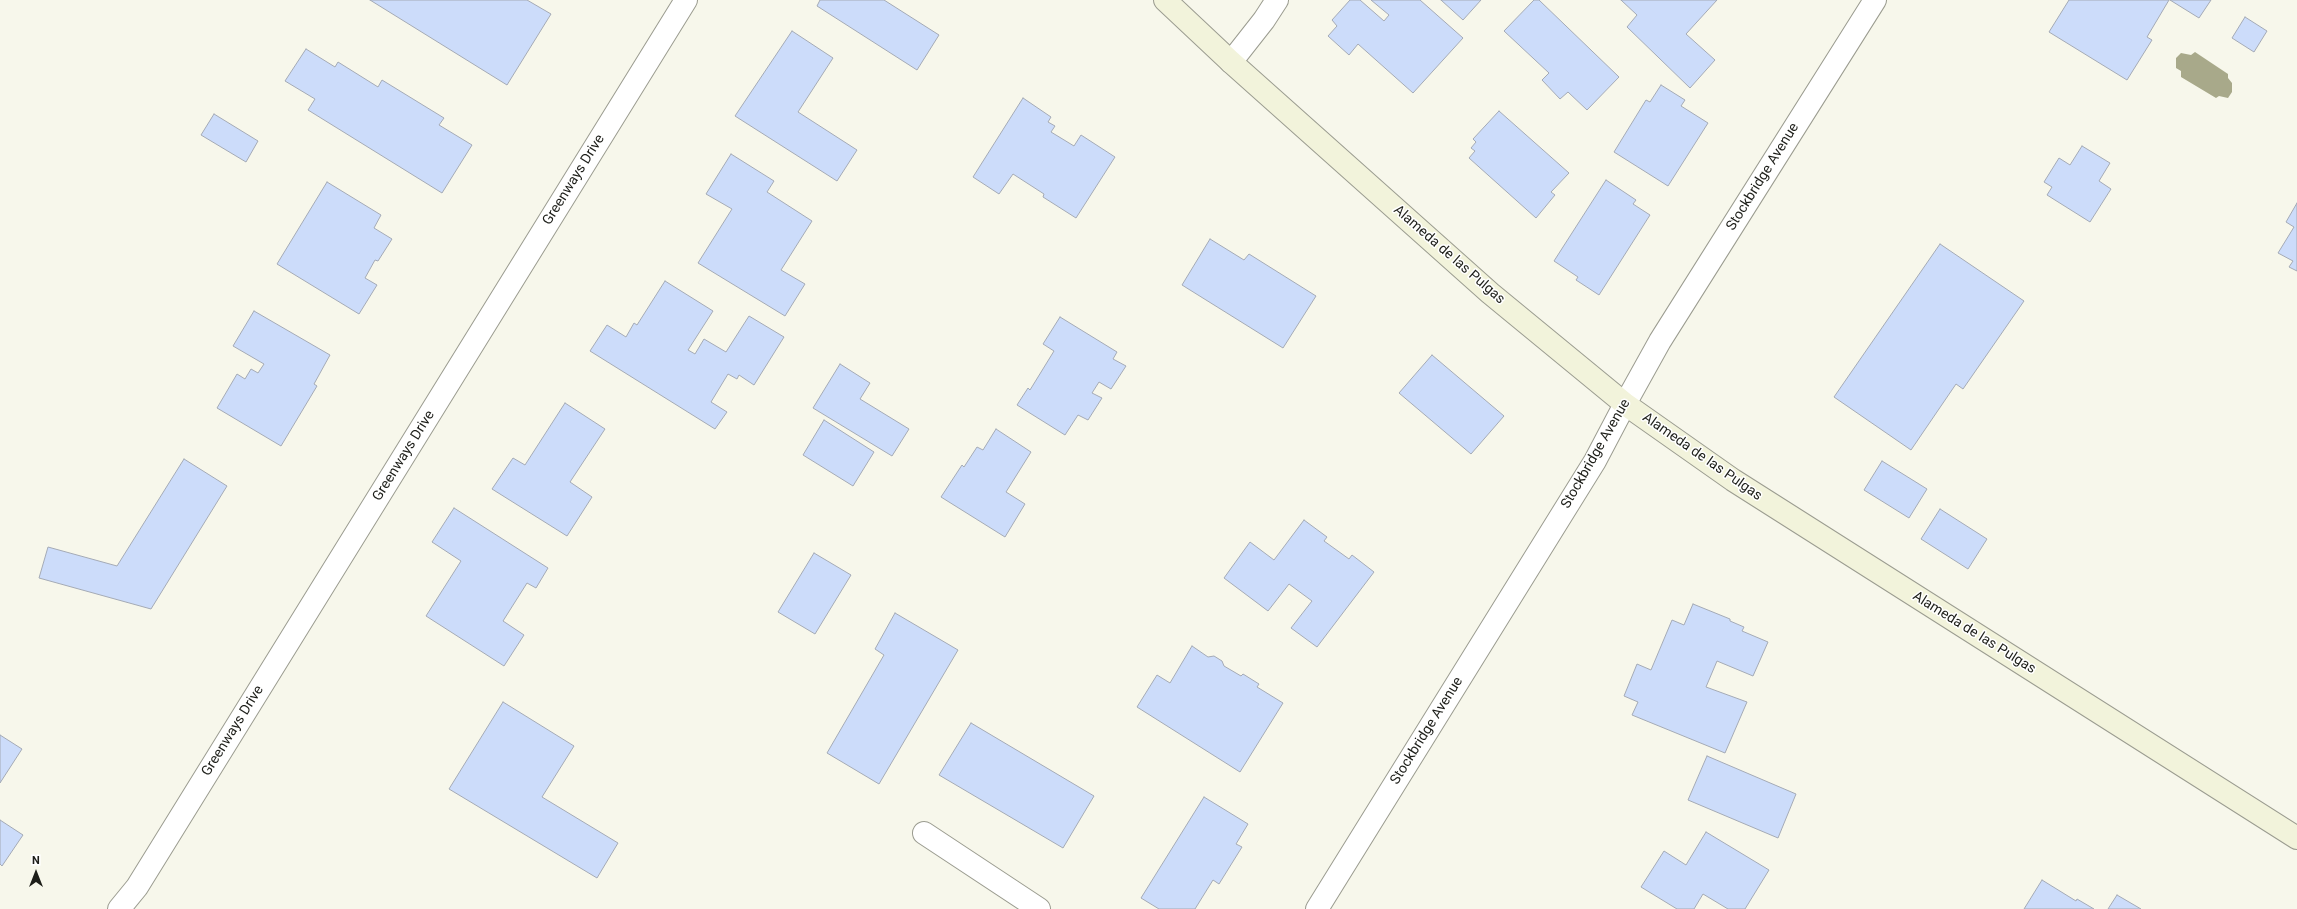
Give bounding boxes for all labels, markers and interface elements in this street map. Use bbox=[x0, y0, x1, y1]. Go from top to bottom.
street label: Stockbridge Avenue bbox=[1723, 120, 1803, 234]
street label: Greenways Drive bbox=[539, 132, 609, 228]
street label: Alameda de las Pulgas bbox=[1390, 202, 1508, 308]
street label: Stockbridge Avenue bbox=[1558, 396, 1634, 512]
street label: Greenways Drive bbox=[369, 408, 439, 504]
street label: Alameda de las Pulgas bbox=[1639, 409, 1765, 505]
street label: Alameda de las Pulgas bbox=[1909, 588, 2039, 678]
street label: Stockbridge Avenue bbox=[1387, 674, 1467, 788]
street label: Greenways Drive bbox=[198, 683, 268, 779]
north arrow bbox=[16, 853, 56, 893]
text: N bbox=[32, 854, 40, 867]

